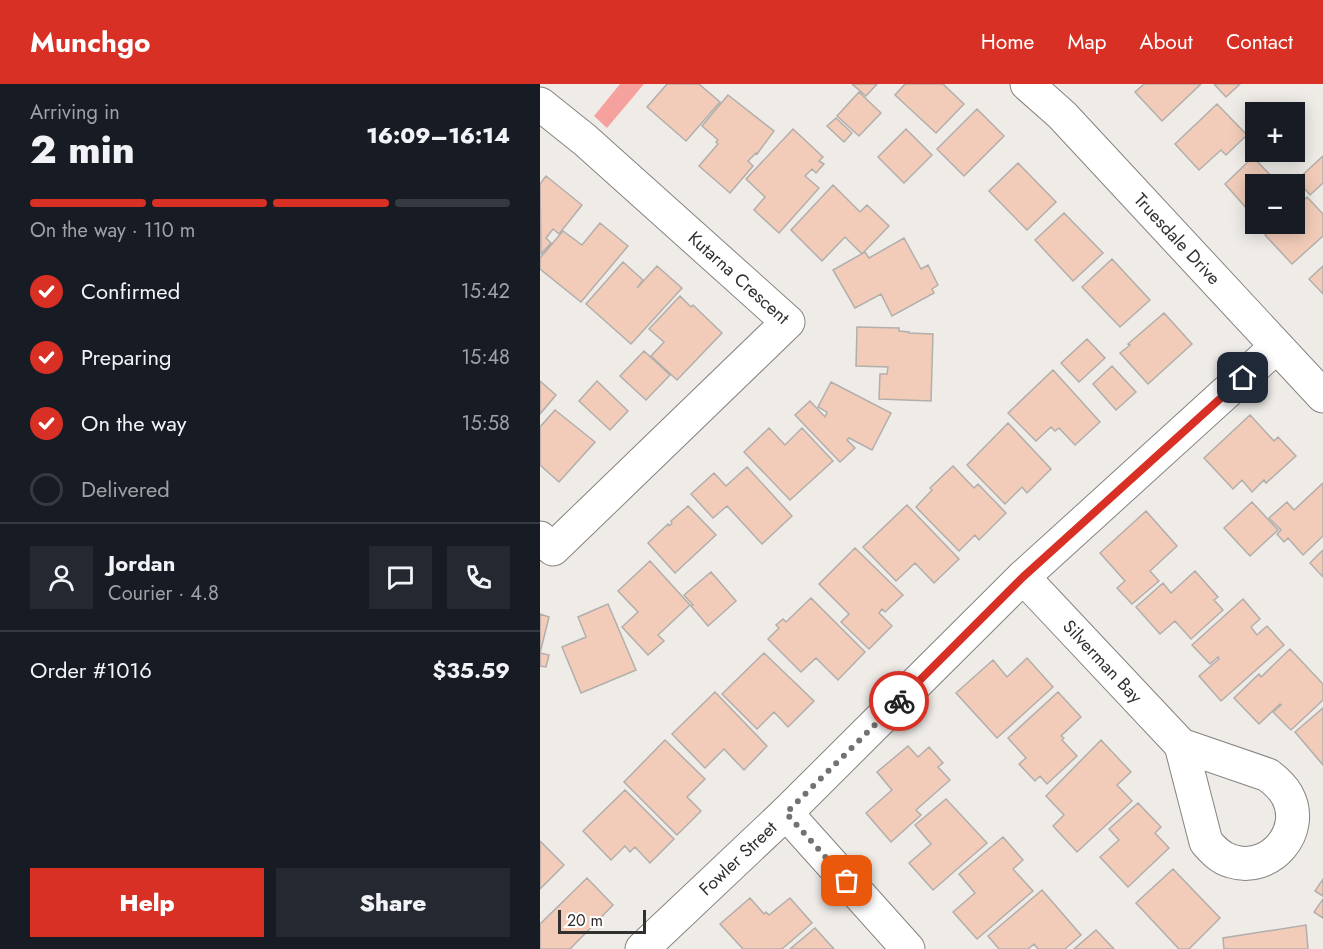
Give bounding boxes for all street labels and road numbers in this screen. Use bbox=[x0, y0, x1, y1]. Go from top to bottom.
street label: Truesdale Drive bbox=[1128, 187, 1227, 291]
street label: Kutarna Crescent bbox=[682, 225, 796, 331]
street label: Silverman Bay bbox=[1057, 614, 1148, 709]
street label: Fowler Street bbox=[693, 815, 783, 902]

